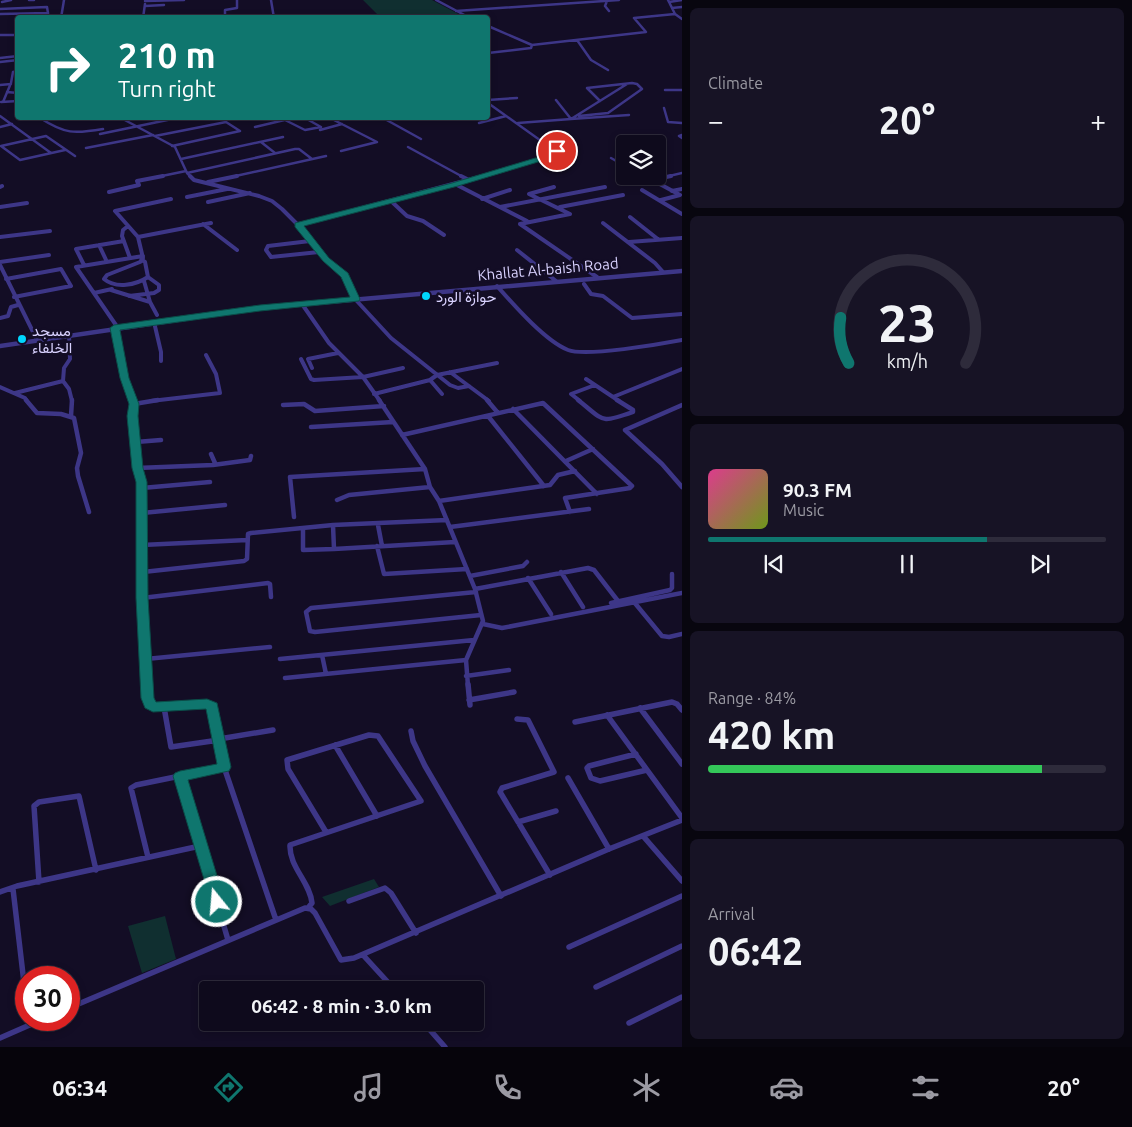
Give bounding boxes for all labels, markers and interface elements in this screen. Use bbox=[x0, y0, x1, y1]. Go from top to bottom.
icon: right bbox=[35, 35, 100, 100]
text: 210 m bbox=[118, 35, 216, 75]
text: Climate bbox=[708, 74, 763, 92]
text: Turn right bbox=[118, 76, 216, 101]
text: 20° bbox=[879, 99, 935, 141]
text: − bbox=[708, 105, 724, 136]
text: + bbox=[1090, 105, 1106, 136]
pin bbox=[536, 130, 578, 172]
map controls bbox=[616, 135, 666, 185]
button: layers bbox=[616, 135, 666, 185]
icon: arrive bbox=[543, 137, 571, 165]
street label: Khallat Al-baish Road bbox=[477, 254, 619, 284]
place label: حوازة الورد bbox=[436, 288, 496, 306]
marker: حوازة الورد bbox=[420, 290, 432, 302]
text: 23 bbox=[878, 294, 936, 352]
place label: مسجد الخلفاء bbox=[32, 322, 72, 356]
marker: مسجد الخلفاء bbox=[16, 333, 28, 345]
text: km/h bbox=[886, 351, 928, 371]
text: 90.3 FM bbox=[783, 479, 852, 501]
text: Music bbox=[783, 501, 824, 519]
icon: previous bbox=[760, 550, 788, 578]
icon: pause bbox=[893, 550, 921, 578]
icon: next bbox=[1026, 550, 1054, 578]
text: Range · 84% bbox=[708, 689, 796, 707]
text: 420 km bbox=[708, 714, 835, 756]
position arrow bbox=[190, 875, 242, 927]
text: Arrival bbox=[708, 905, 755, 923]
text: 06:42 bbox=[708, 930, 803, 972]
speed limit sign: 30 bbox=[15, 966, 80, 1031]
text: 06:42 · 8 min · 3.0 km bbox=[251, 995, 432, 1017]
icon: directions bbox=[211, 1070, 246, 1105]
icon: music bbox=[351, 1070, 386, 1105]
icon: phone bbox=[490, 1070, 525, 1105]
icon: climate bbox=[629, 1070, 664, 1105]
icon: car bbox=[769, 1070, 804, 1105]
icon: filters bbox=[908, 1070, 943, 1105]
text: 06:34 bbox=[52, 1075, 107, 1100]
text: 20° bbox=[1047, 1075, 1080, 1100]

